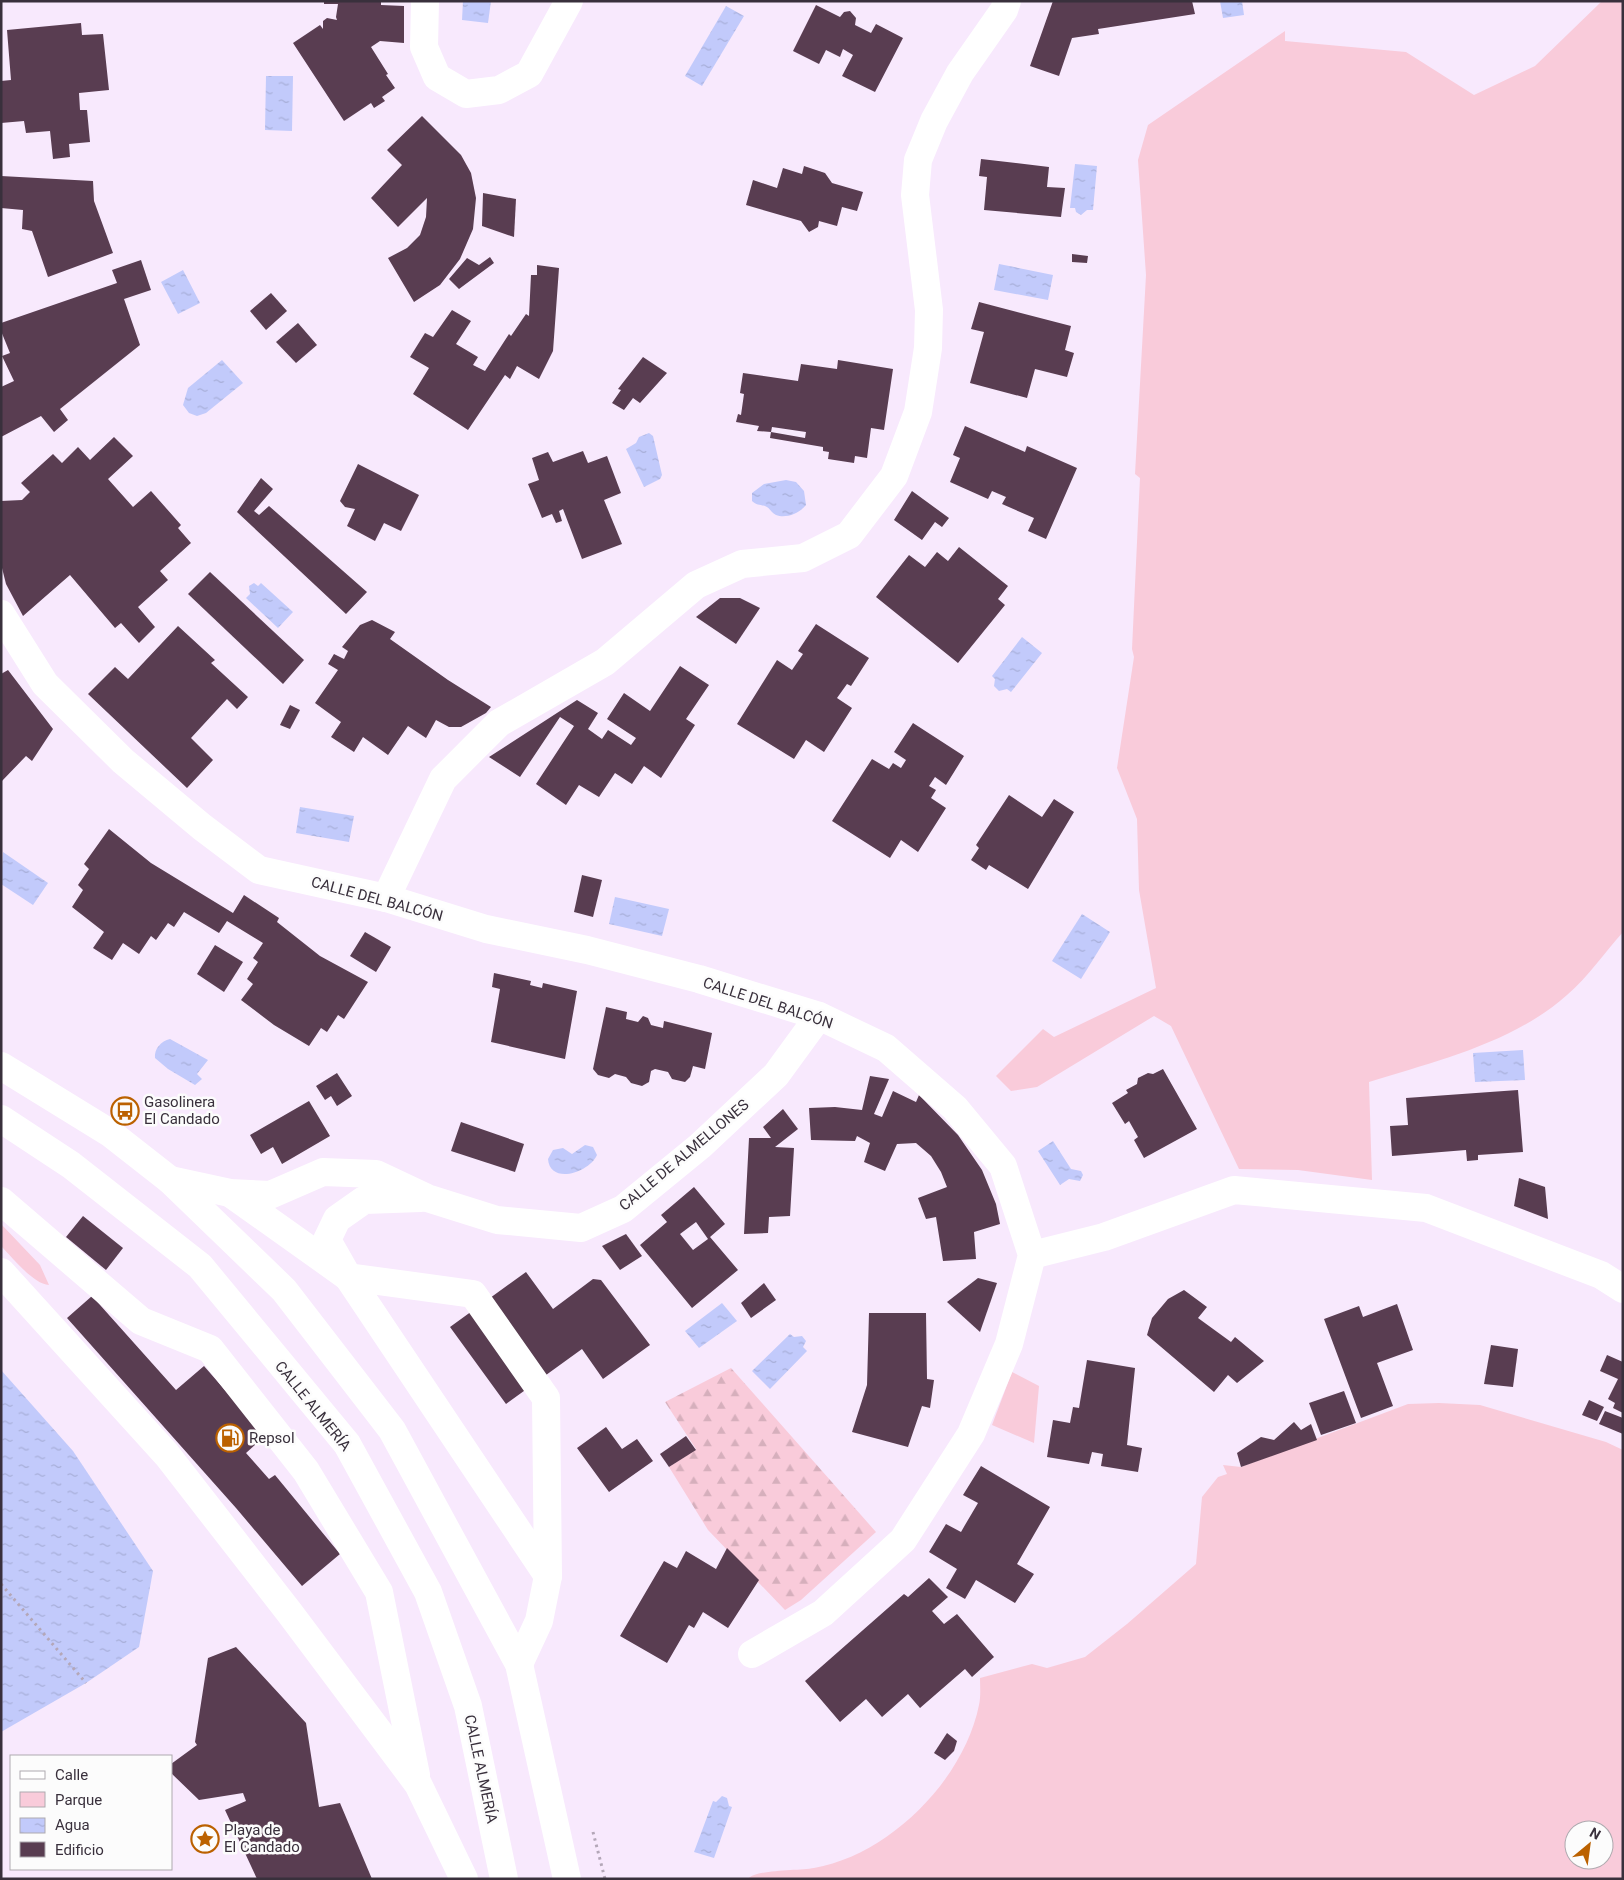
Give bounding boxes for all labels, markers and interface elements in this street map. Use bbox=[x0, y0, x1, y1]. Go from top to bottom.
street label: CALLE DEL BALCÓN bbox=[309, 873, 445, 925]
street label: CALLE DEL BALCÓN bbox=[701, 973, 835, 1033]
place label: Gasolinera El Candado bbox=[144, 1093, 220, 1128]
street label: CALLE DE ALMELLONES bbox=[616, 1095, 753, 1214]
bus stop icon: Gasolinera El Candado bbox=[110, 1096, 140, 1126]
street label: CALLE ALMERÍA bbox=[271, 1357, 355, 1455]
fuel station icon: Repsol bbox=[215, 1423, 245, 1453]
place label: Repsol bbox=[249, 1429, 295, 1447]
street label: CALLE ALMERÍA bbox=[461, 1713, 501, 1825]
legend bbox=[10, 1755, 172, 1870]
text: Calle bbox=[55, 1766, 88, 1784]
text: Parque bbox=[55, 1791, 102, 1809]
text: Agua bbox=[55, 1816, 90, 1834]
north arrow bbox=[1564, 1820, 1614, 1870]
place label: Playa de El Candado bbox=[224, 1821, 300, 1856]
place icon: Playa de El Candado bbox=[190, 1824, 220, 1854]
text: N bbox=[1587, 1824, 1604, 1843]
text: Edificio bbox=[55, 1841, 104, 1859]

